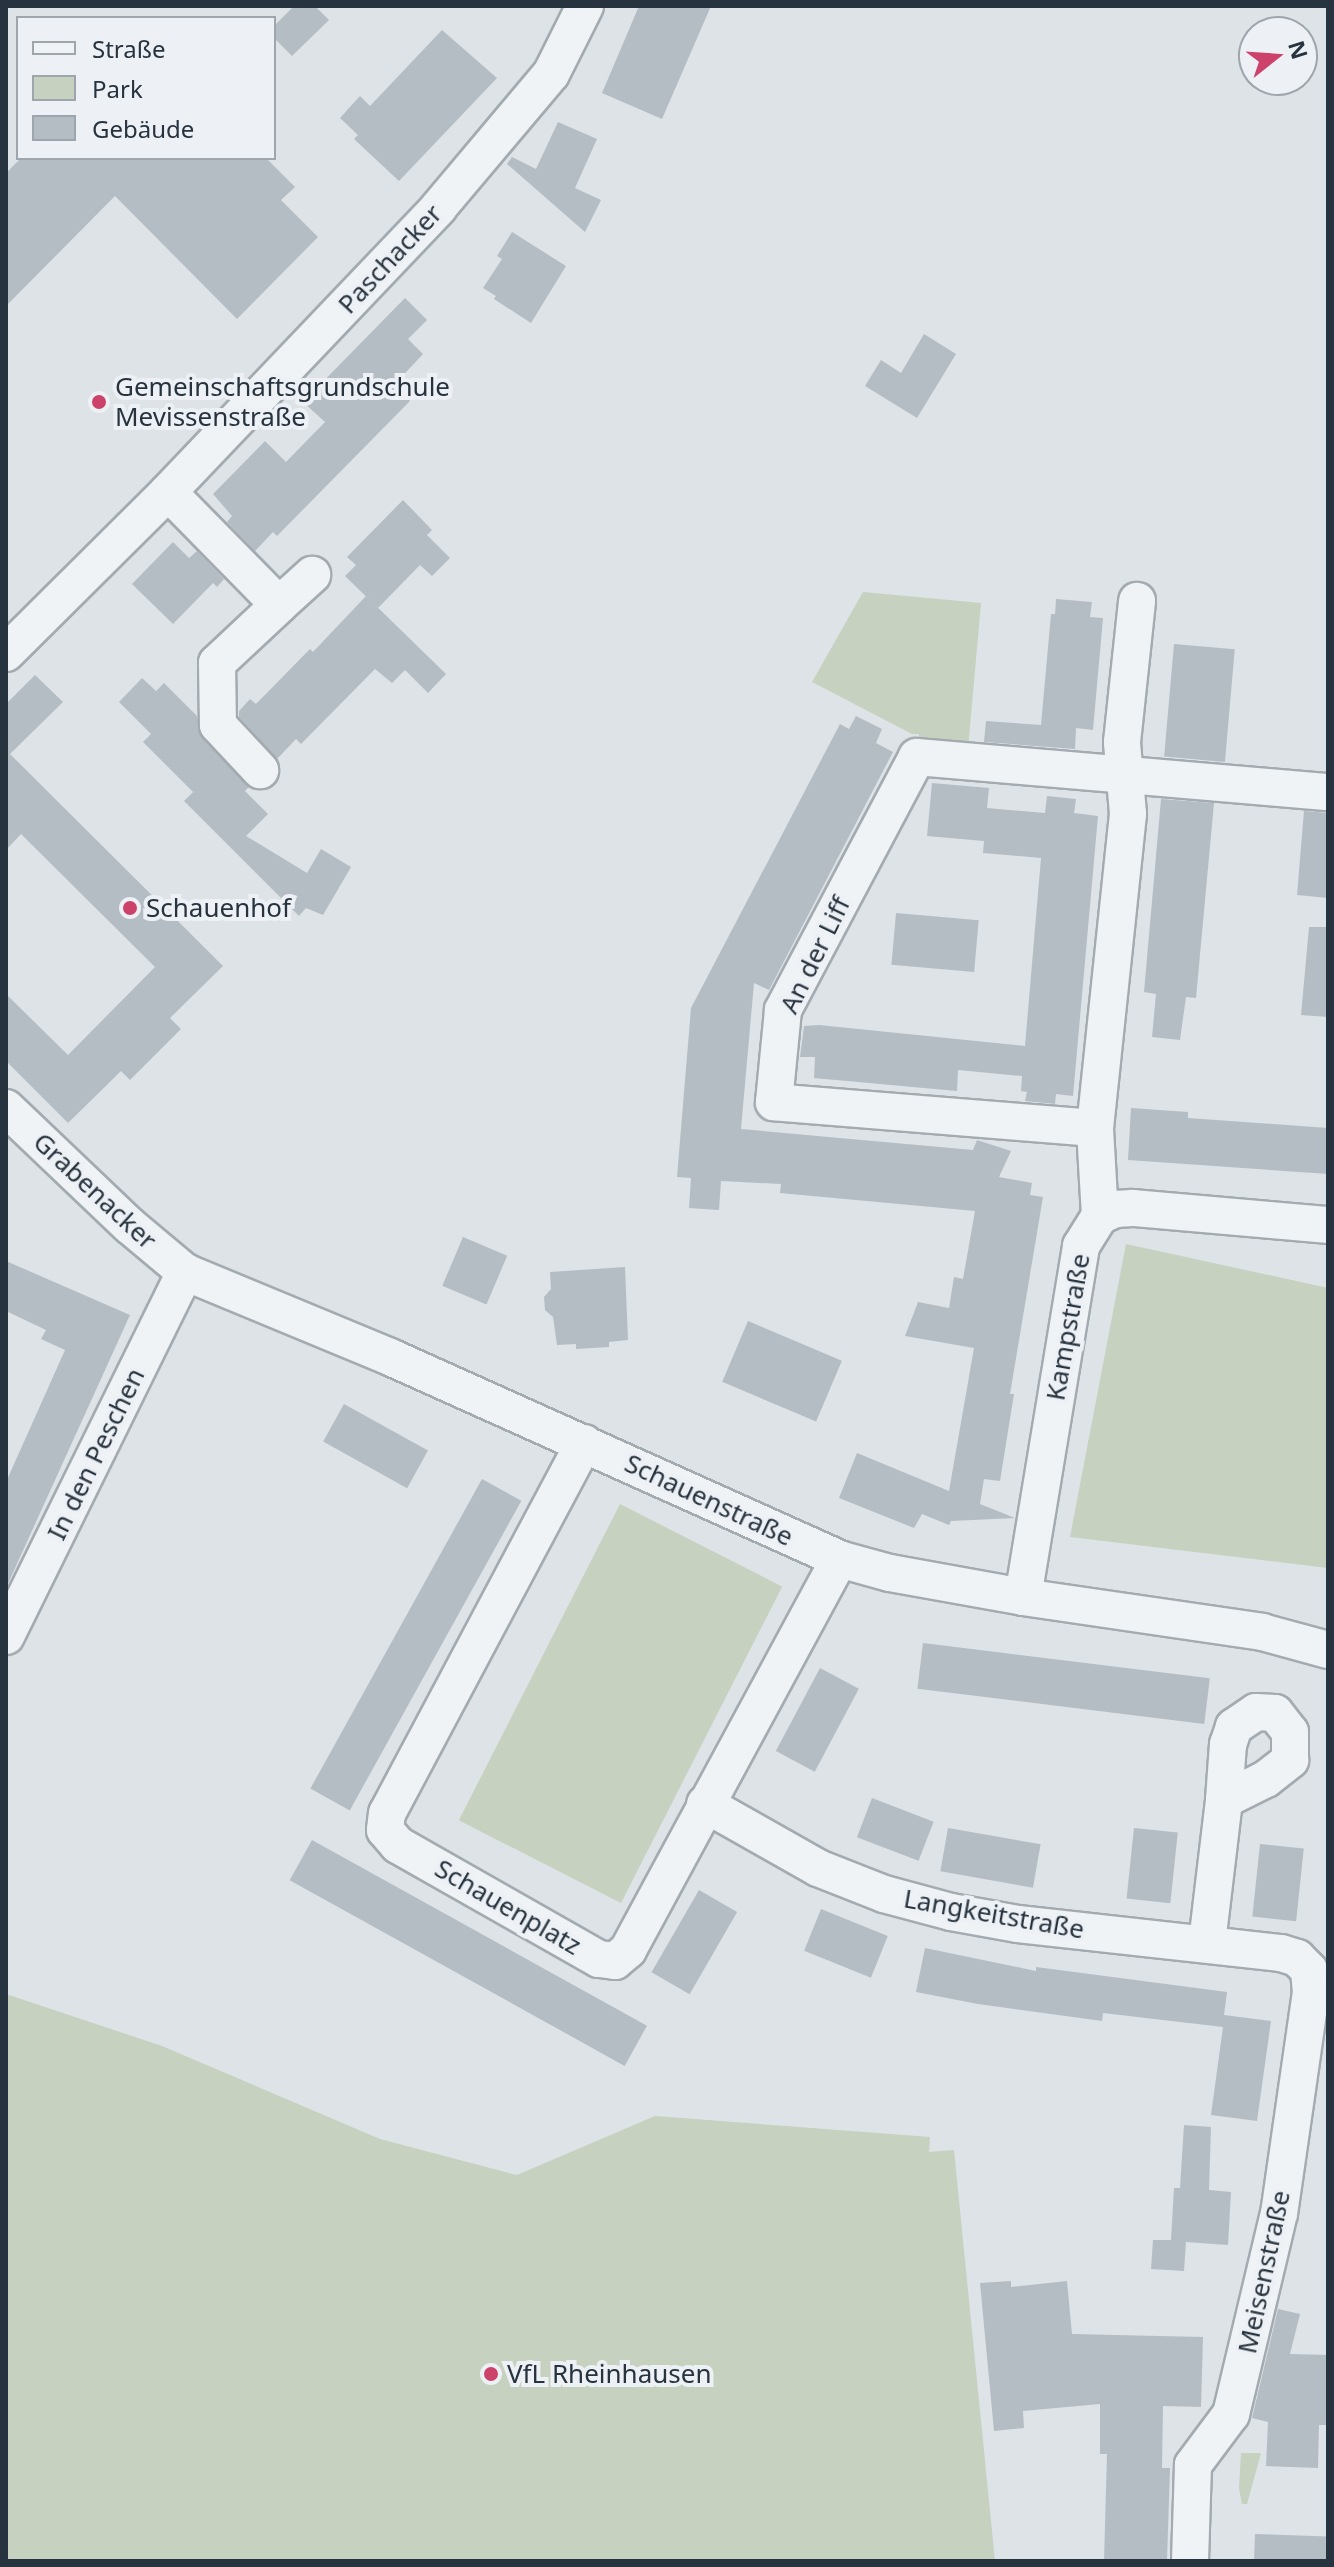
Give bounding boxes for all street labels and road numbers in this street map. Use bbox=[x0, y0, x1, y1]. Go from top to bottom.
street label: Paschacker bbox=[332, 198, 448, 320]
street label: An der Liff bbox=[773, 892, 857, 1018]
street label: Grabenacker bbox=[27, 1126, 163, 1256]
street label: Kampstraße bbox=[1040, 1251, 1096, 1403]
street label: In den Peschen bbox=[41, 1363, 151, 1545]
street label: Schauenstraße bbox=[620, 1447, 798, 1553]
street label: Schauenplatz bbox=[430, 1853, 586, 1961]
street label: Langkeitstraße bbox=[901, 1883, 1087, 1945]
street label: Meisenstraße bbox=[1231, 2188, 1297, 2356]

